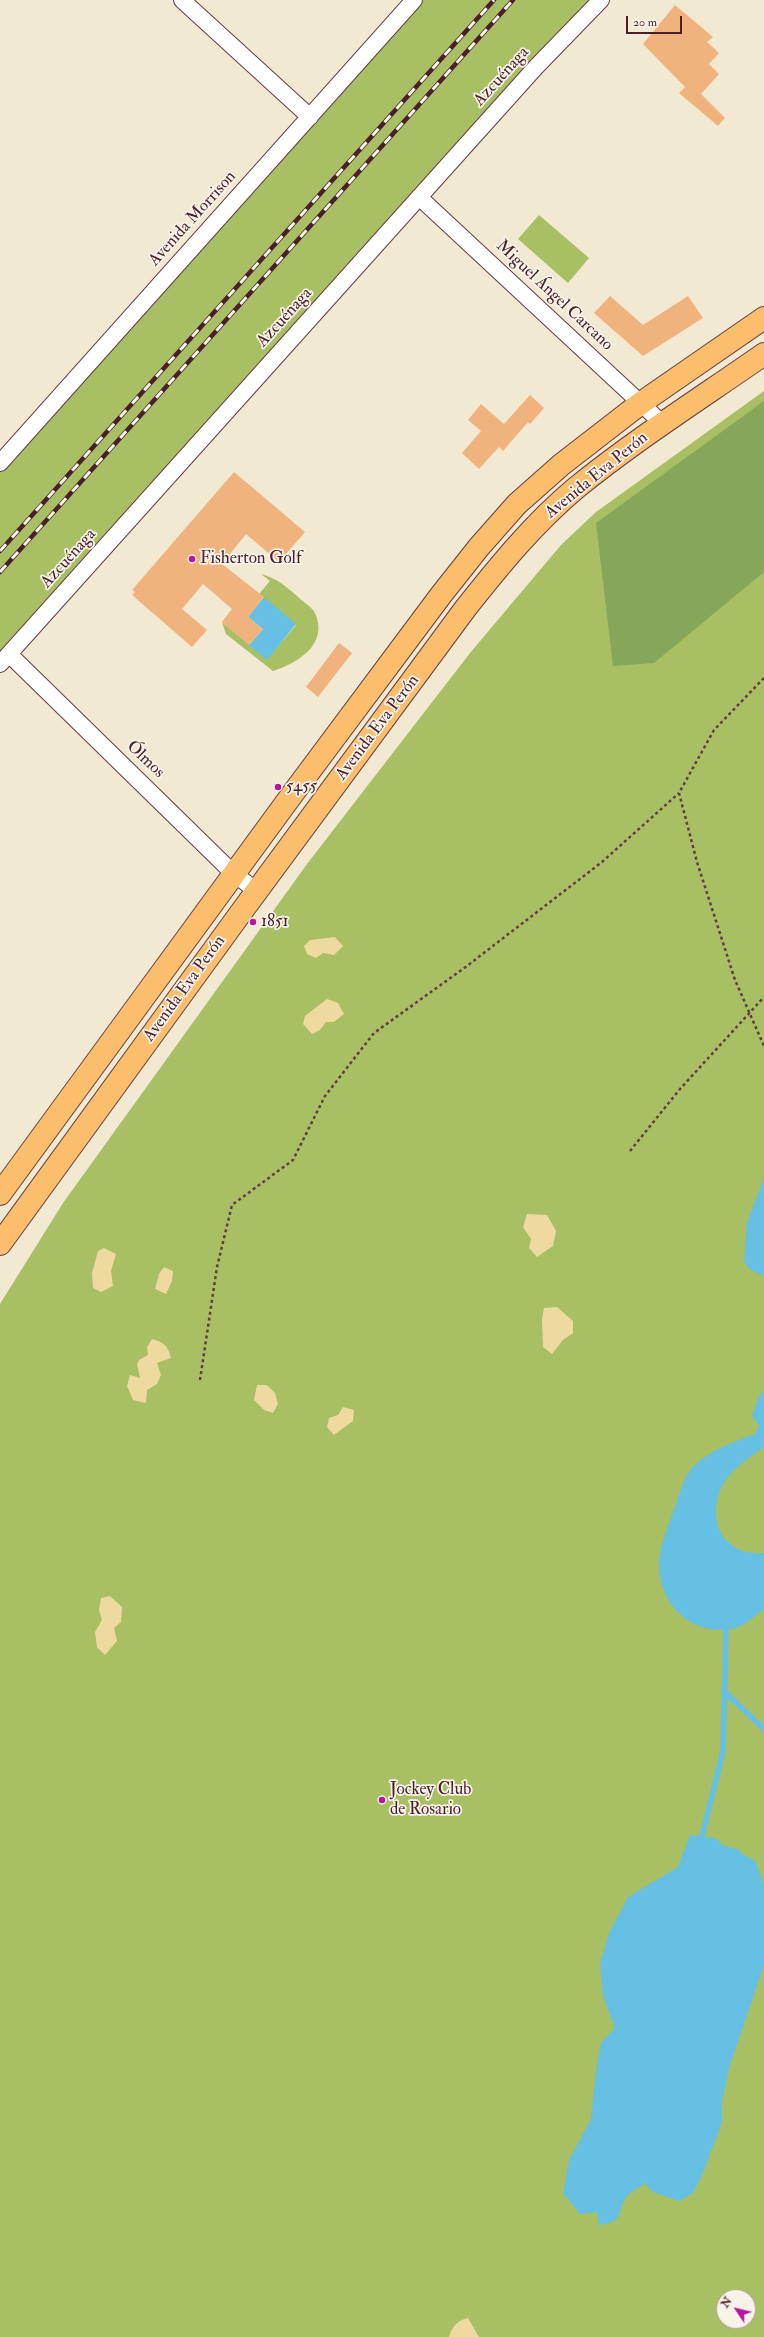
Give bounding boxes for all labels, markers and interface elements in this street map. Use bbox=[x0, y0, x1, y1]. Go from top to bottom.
scale bar bbox=[628, 8, 684, 34]
text: 20 m bbox=[633, 15, 657, 30]
street label: Azcuénaga bbox=[470, 43, 534, 111]
street label: Avenida Morrison bbox=[145, 167, 241, 271]
street label: Miguel Ángel Carcano bbox=[491, 236, 617, 356]
street label: Azcuénaga bbox=[253, 284, 317, 352]
street label: Avenida Eva Perón bbox=[541, 428, 653, 524]
street label: Azcuénaga bbox=[37, 525, 101, 593]
place label: Fisherton Golf bbox=[200, 549, 301, 569]
marker: Fisherton Golf bbox=[187, 554, 197, 564]
street label: Avenida Eva Perón bbox=[332, 671, 424, 785]
street label: Ólmos bbox=[122, 737, 168, 783]
place label: 5455 bbox=[286, 777, 317, 797]
marker: 5455 bbox=[273, 782, 283, 792]
place label: 1851 bbox=[261, 912, 289, 932]
marker: 1851 bbox=[248, 917, 258, 927]
street label: Avenida Eva Perón bbox=[140, 932, 230, 1046]
place label: Jockey Club de Rosario bbox=[390, 1780, 471, 1820]
marker: Jockey Club de Rosario bbox=[377, 1795, 387, 1805]
north arrow bbox=[716, 2289, 756, 2329]
text: N bbox=[718, 2295, 735, 2310]

